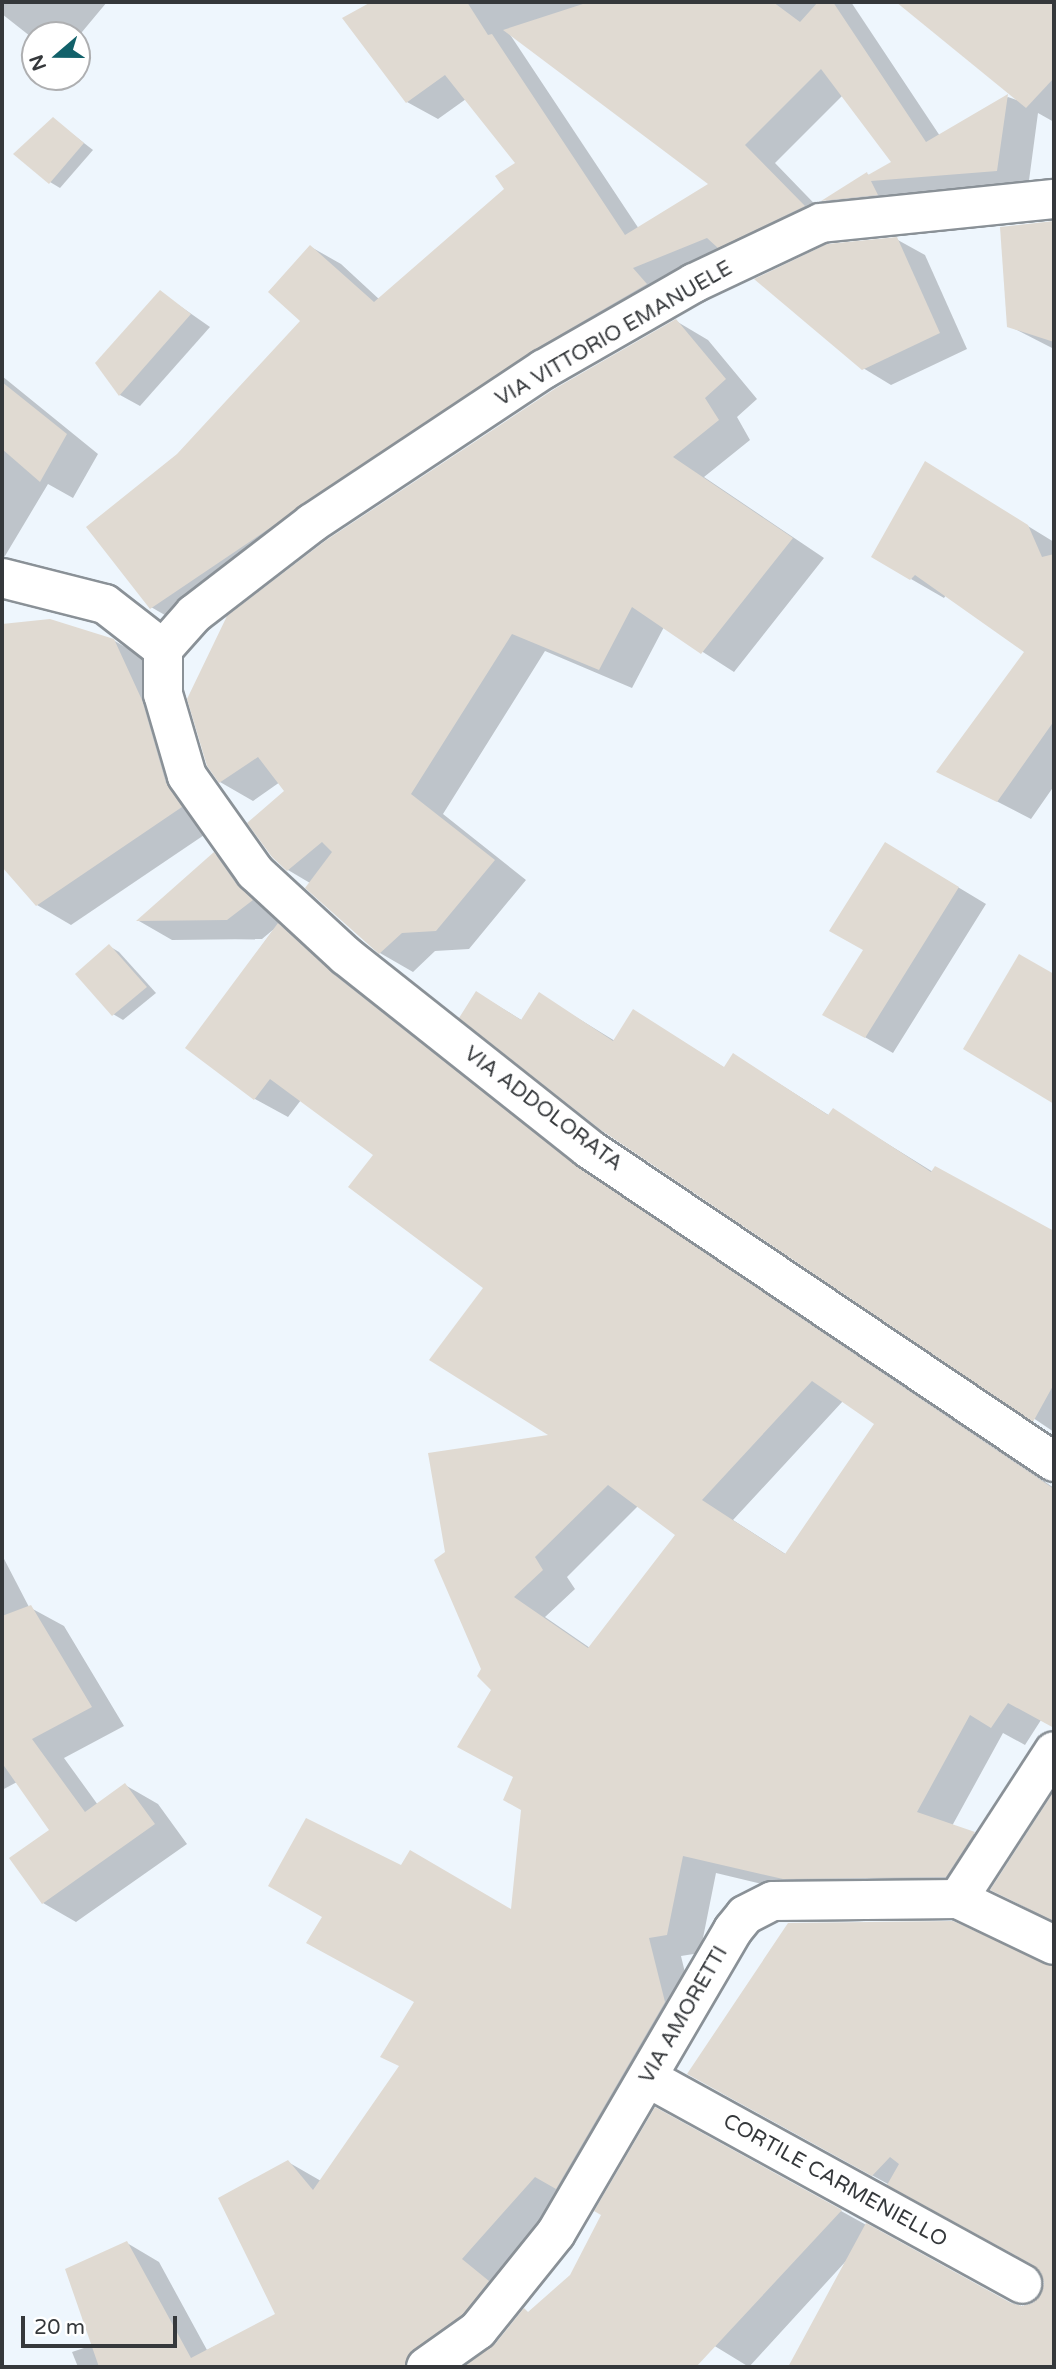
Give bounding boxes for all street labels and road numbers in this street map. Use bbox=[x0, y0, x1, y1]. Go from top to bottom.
street label: VIA VITTORIO EMANUELE bbox=[491, 256, 737, 412]
street label: VIA ADDOLORATA bbox=[459, 1041, 627, 1177]
street label: VIA AMORETTI bbox=[634, 1942, 734, 2088]
street label: CORTILE CARMENIELLO bbox=[719, 2109, 951, 2253]

